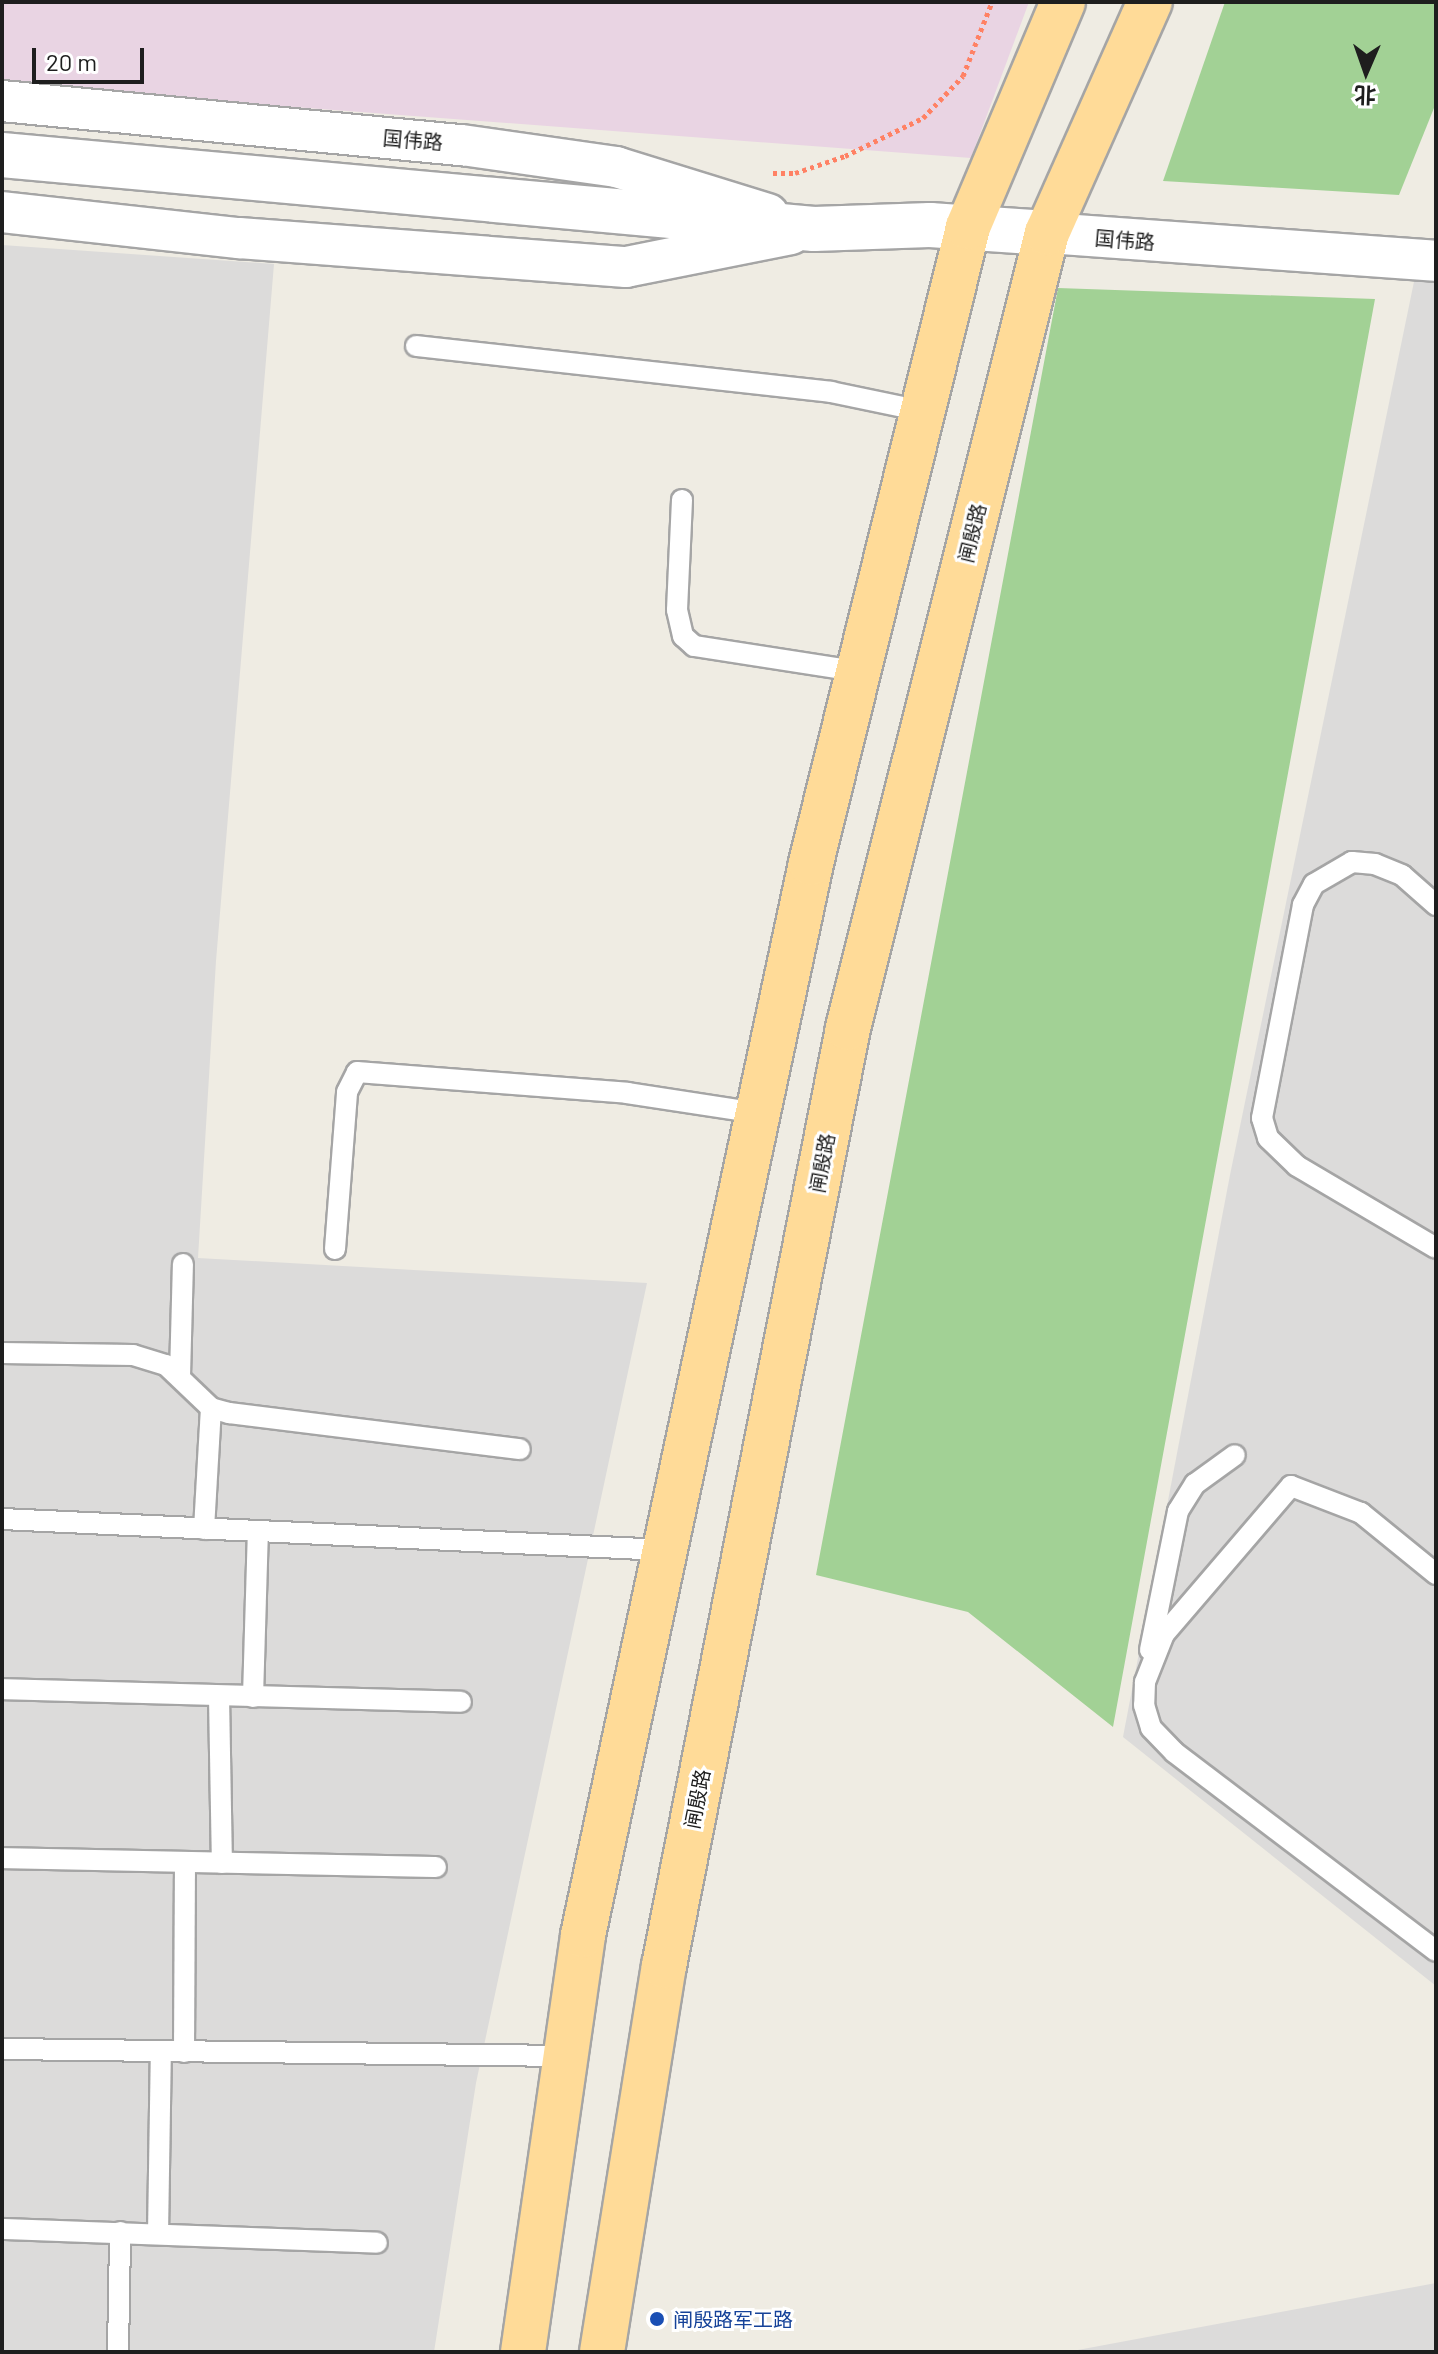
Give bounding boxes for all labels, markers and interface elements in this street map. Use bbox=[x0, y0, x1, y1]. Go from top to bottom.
scale bar bbox=[36, 32, 148, 82]
north arrow bbox=[1326, 32, 1406, 112]
text: 20 m bbox=[46, 47, 97, 76]
text: 北 bbox=[1354, 83, 1377, 109]
street label: 国伟路 bbox=[382, 125, 444, 155]
street label: 国伟路 bbox=[1094, 225, 1156, 255]
street label: 闸殷路 bbox=[953, 501, 991, 565]
street label: 闸殷路 bbox=[804, 1131, 840, 1195]
street label: 闸殷路 bbox=[679, 1767, 715, 1831]
place label: 闸殷路军工路 bbox=[673, 2307, 793, 2331]
marker: 闸殷路军工路 bbox=[648, 2310, 666, 2328]

